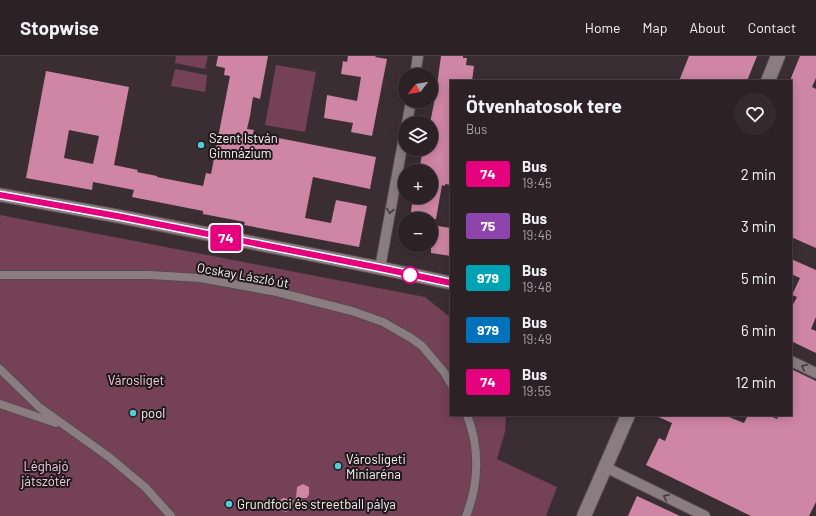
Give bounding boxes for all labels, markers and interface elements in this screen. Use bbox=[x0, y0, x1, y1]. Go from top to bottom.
text: Stopwise bbox=[20, 16, 99, 39]
text: Home bbox=[585, 19, 621, 36]
text: Map bbox=[643, 19, 667, 36]
text: About bbox=[689, 19, 726, 36]
text: Contact bbox=[748, 19, 796, 36]
north arrow bbox=[398, 68, 438, 108]
map controls bbox=[398, 68, 438, 252]
button: heart bbox=[734, 93, 776, 135]
text: Ötvenhatosok tere bbox=[466, 94, 622, 117]
button: layers bbox=[398, 116, 438, 156]
text: Bus bbox=[466, 121, 487, 137]
place label: Szent István Gimnázium bbox=[209, 130, 278, 161]
marker: Szent István Gimnázium bbox=[196, 140, 206, 150]
text: Bus bbox=[522, 157, 547, 175]
button: + bbox=[398, 164, 438, 204]
text: 74 bbox=[480, 165, 496, 182]
text: 2 min bbox=[741, 165, 776, 183]
text: 19:45 bbox=[522, 175, 552, 191]
one-way arrow bbox=[387, 208, 395, 214]
text: Bus bbox=[522, 209, 547, 227]
button: − bbox=[398, 212, 438, 252]
text: 75 bbox=[481, 217, 495, 234]
text: 3 min bbox=[741, 217, 776, 235]
line badge: 74 bbox=[208, 225, 244, 251]
text: 19:46 bbox=[522, 227, 552, 243]
text: 74 bbox=[218, 229, 234, 246]
street label: Ocskay László út bbox=[196, 259, 290, 291]
text: Bus bbox=[522, 261, 547, 279]
unlabelled marker bbox=[401, 266, 419, 284]
text: 979 bbox=[477, 269, 499, 286]
text: 5 min bbox=[741, 269, 776, 287]
text: 19:48 bbox=[522, 279, 552, 295]
text: Bus bbox=[522, 313, 547, 331]
text: 979 bbox=[477, 321, 499, 338]
text: 6 min bbox=[741, 321, 776, 339]
text: 19:49 bbox=[522, 331, 552, 347]
one-way arrow bbox=[800, 364, 808, 372]
text: Bus bbox=[522, 365, 547, 383]
park label: Városliget bbox=[108, 372, 164, 388]
text: 74 bbox=[480, 373, 496, 390]
text: 12 min bbox=[735, 373, 776, 391]
text: 19:55 bbox=[522, 383, 551, 399]
place label: pool bbox=[141, 405, 165, 421]
marker: pool bbox=[128, 408, 138, 418]
place label: Városligeti Miniaréna bbox=[346, 451, 406, 482]
park label: Léghajó játszótér bbox=[20, 458, 71, 489]
marker: Városligeti Miniaréna bbox=[333, 461, 343, 471]
one-way arrow bbox=[663, 494, 670, 502]
place label: Grundfoci és streetball pálya bbox=[237, 496, 396, 512]
marker: Grundfoci és streetball pálya bbox=[224, 499, 234, 509]

